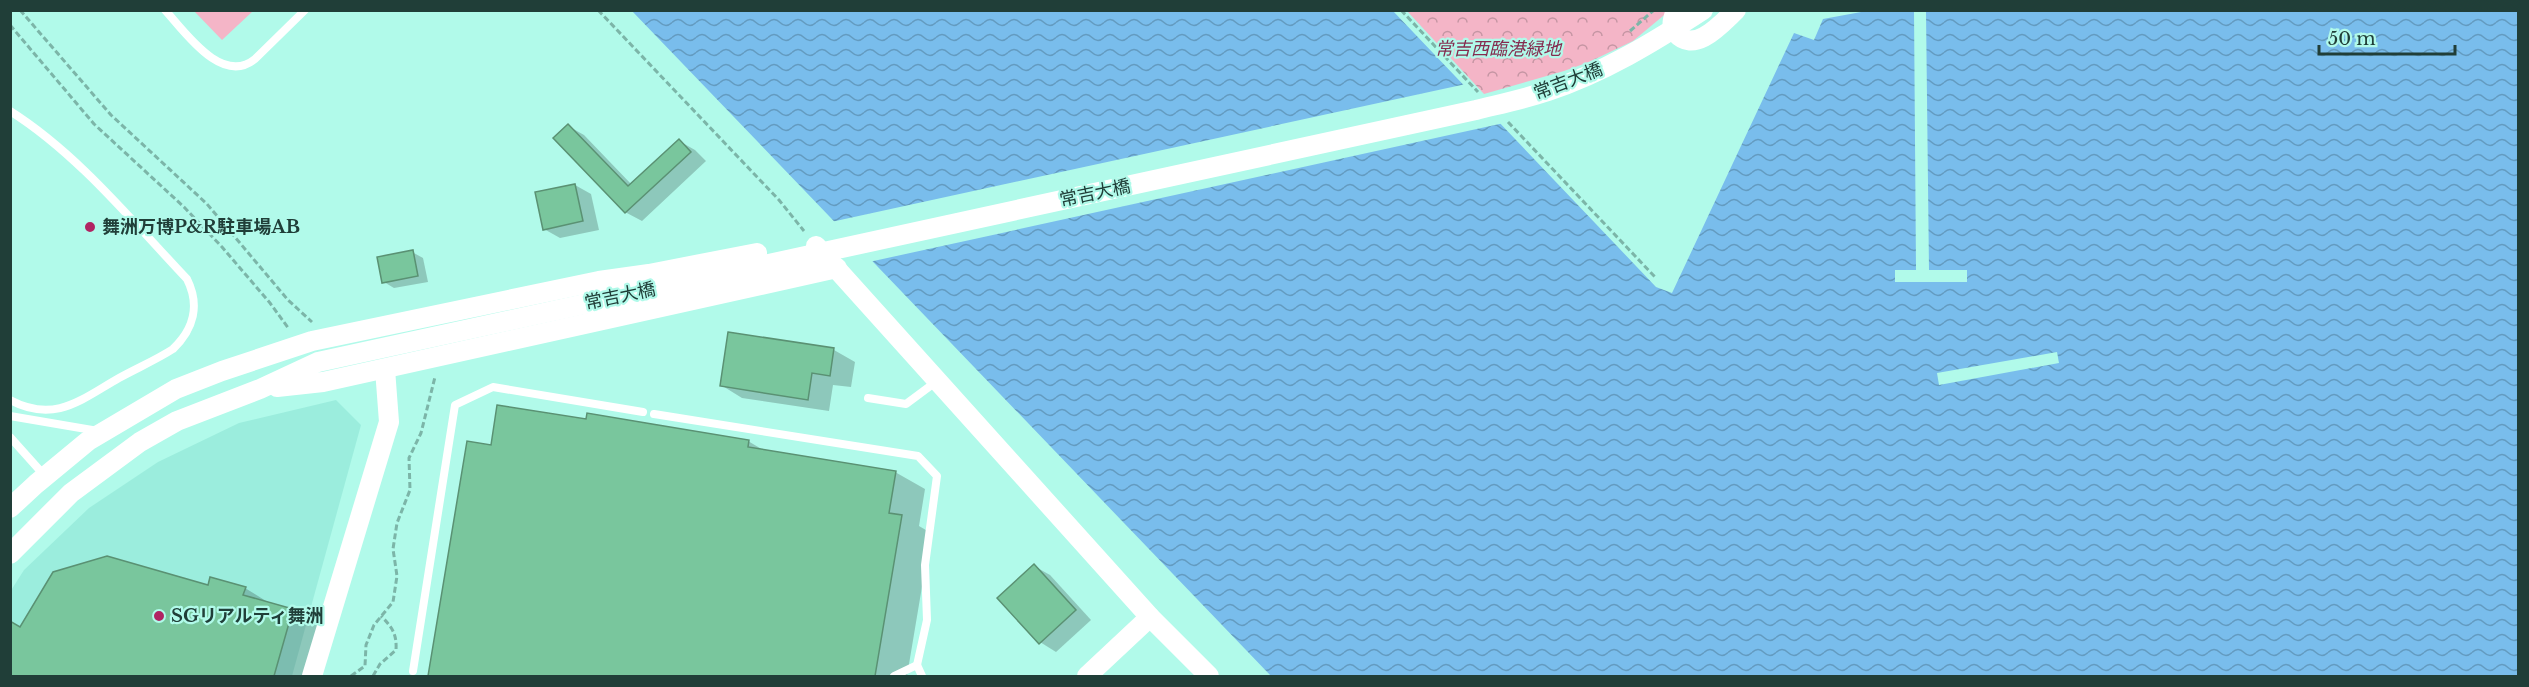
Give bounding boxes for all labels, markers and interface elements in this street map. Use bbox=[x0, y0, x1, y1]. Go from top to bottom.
scale bar bbox=[2319, 18, 2456, 56]
text: 50 m bbox=[2328, 28, 2376, 50]
park label: 常吉西臨港緑地 bbox=[1435, 38, 1563, 60]
street label: 常吉大橋 bbox=[1530, 58, 1606, 104]
street label: 常吉大橋 bbox=[1057, 175, 1133, 211]
place label: 舞洲万博P&R駐車場AB bbox=[102, 216, 300, 238]
marker: 舞洲万博P&R駐車場AB bbox=[83, 220, 97, 234]
street label: 常吉大橋 bbox=[582, 278, 658, 314]
place label: SGリアルティ舞洲 bbox=[171, 605, 323, 627]
marker: SGリアルティ舞洲 bbox=[152, 609, 166, 623]

